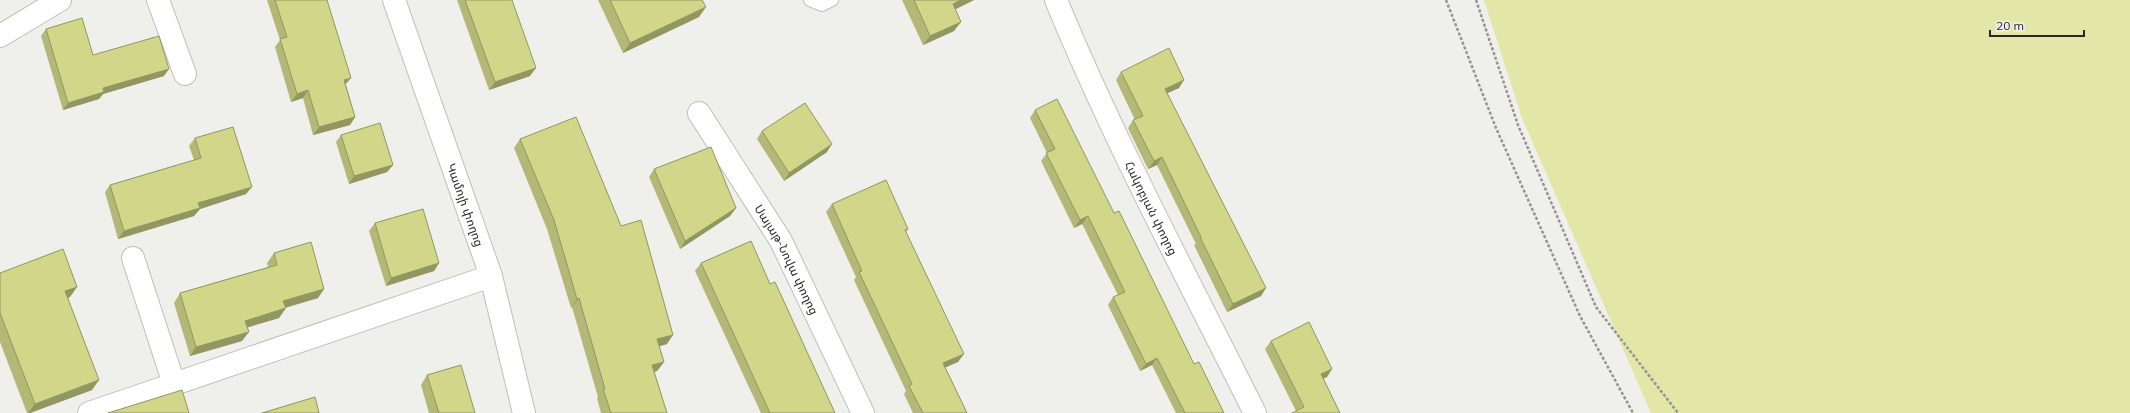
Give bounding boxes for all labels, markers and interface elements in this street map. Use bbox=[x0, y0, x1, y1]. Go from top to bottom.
scale bar bbox=[1990, 12, 2084, 38]
text: 20 m bbox=[1996, 18, 2024, 33]
street label: Հակոբյան փողոց bbox=[1122, 159, 1181, 258]
street label: Կամոյի փողոց bbox=[444, 161, 487, 248]
street label: Սայաթ-Նովա փողոց bbox=[752, 201, 822, 317]

